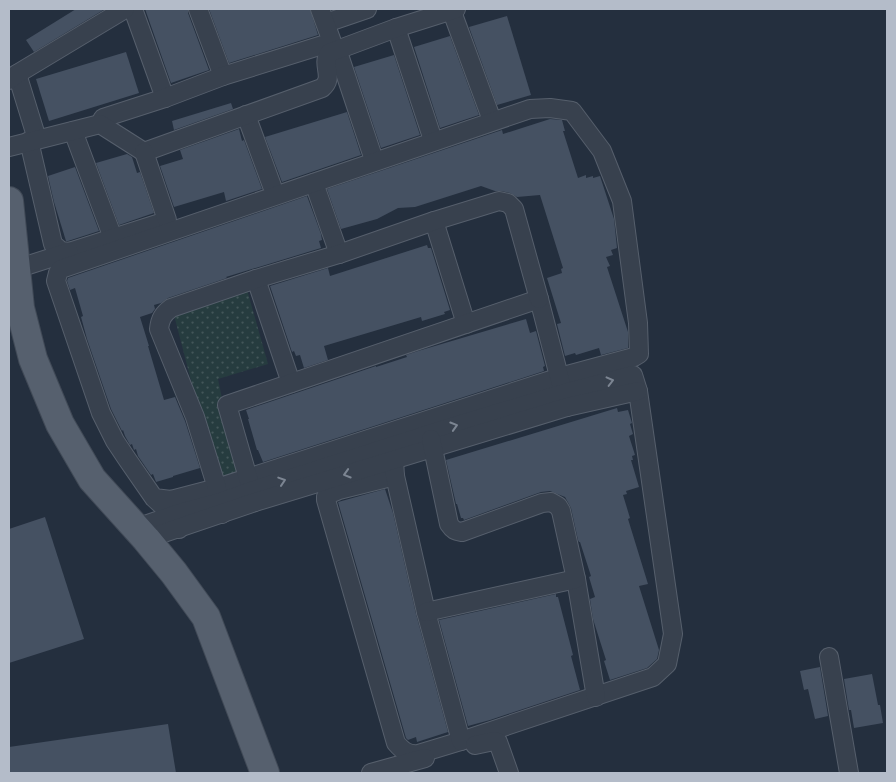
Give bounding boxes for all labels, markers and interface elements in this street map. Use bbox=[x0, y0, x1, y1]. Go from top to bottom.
one-way arrow bbox=[606, 376, 615, 387]
one-way arrow bbox=[449, 422, 458, 432]
one-way arrow bbox=[344, 469, 352, 479]
one-way arrow bbox=[278, 476, 286, 486]

